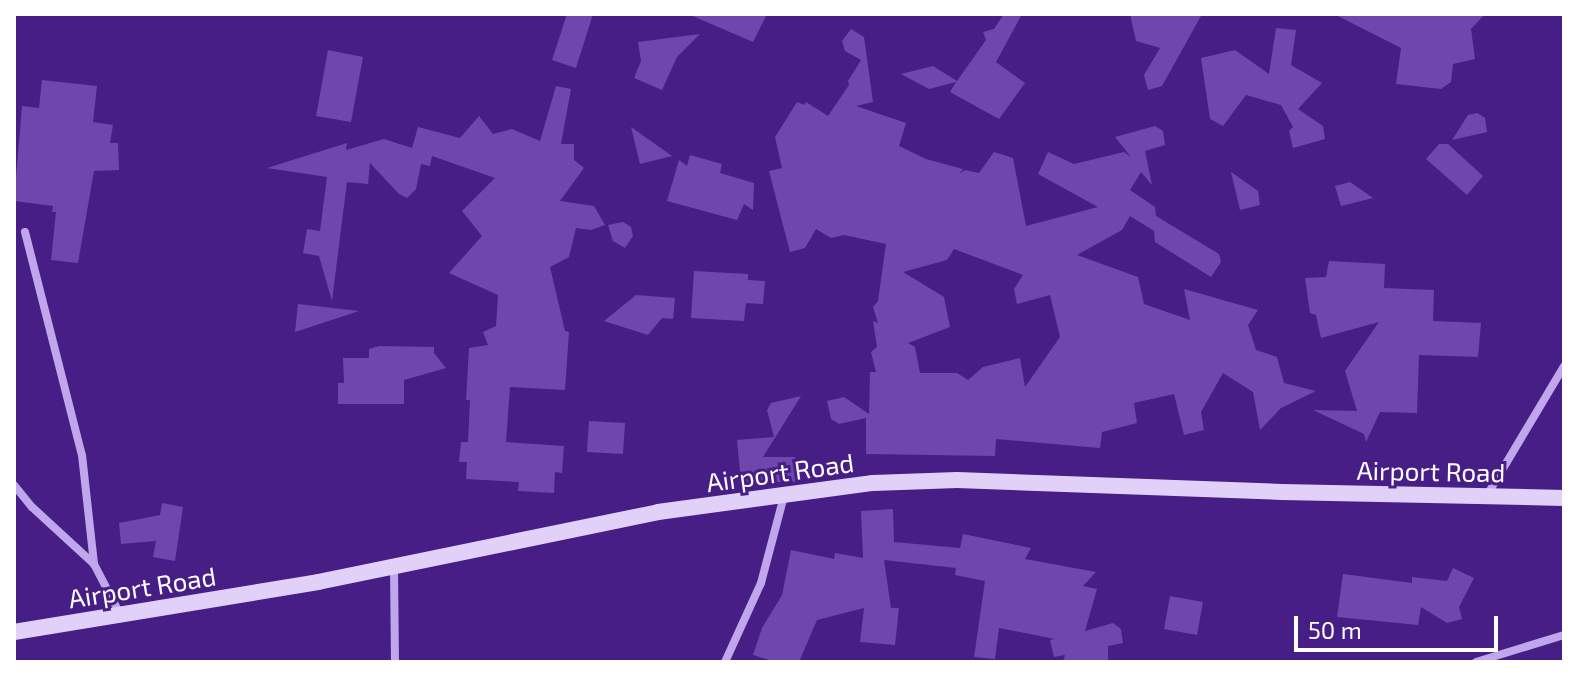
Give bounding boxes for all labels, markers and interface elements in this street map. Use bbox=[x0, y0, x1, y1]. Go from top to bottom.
street label: Airport Road bbox=[704, 446, 856, 498]
street label: Airport Road bbox=[1356, 454, 1506, 488]
street label: Airport Road bbox=[66, 560, 218, 614]
scale bar bbox=[1298, 600, 1502, 650]
text: 50 m bbox=[1308, 615, 1362, 644]

